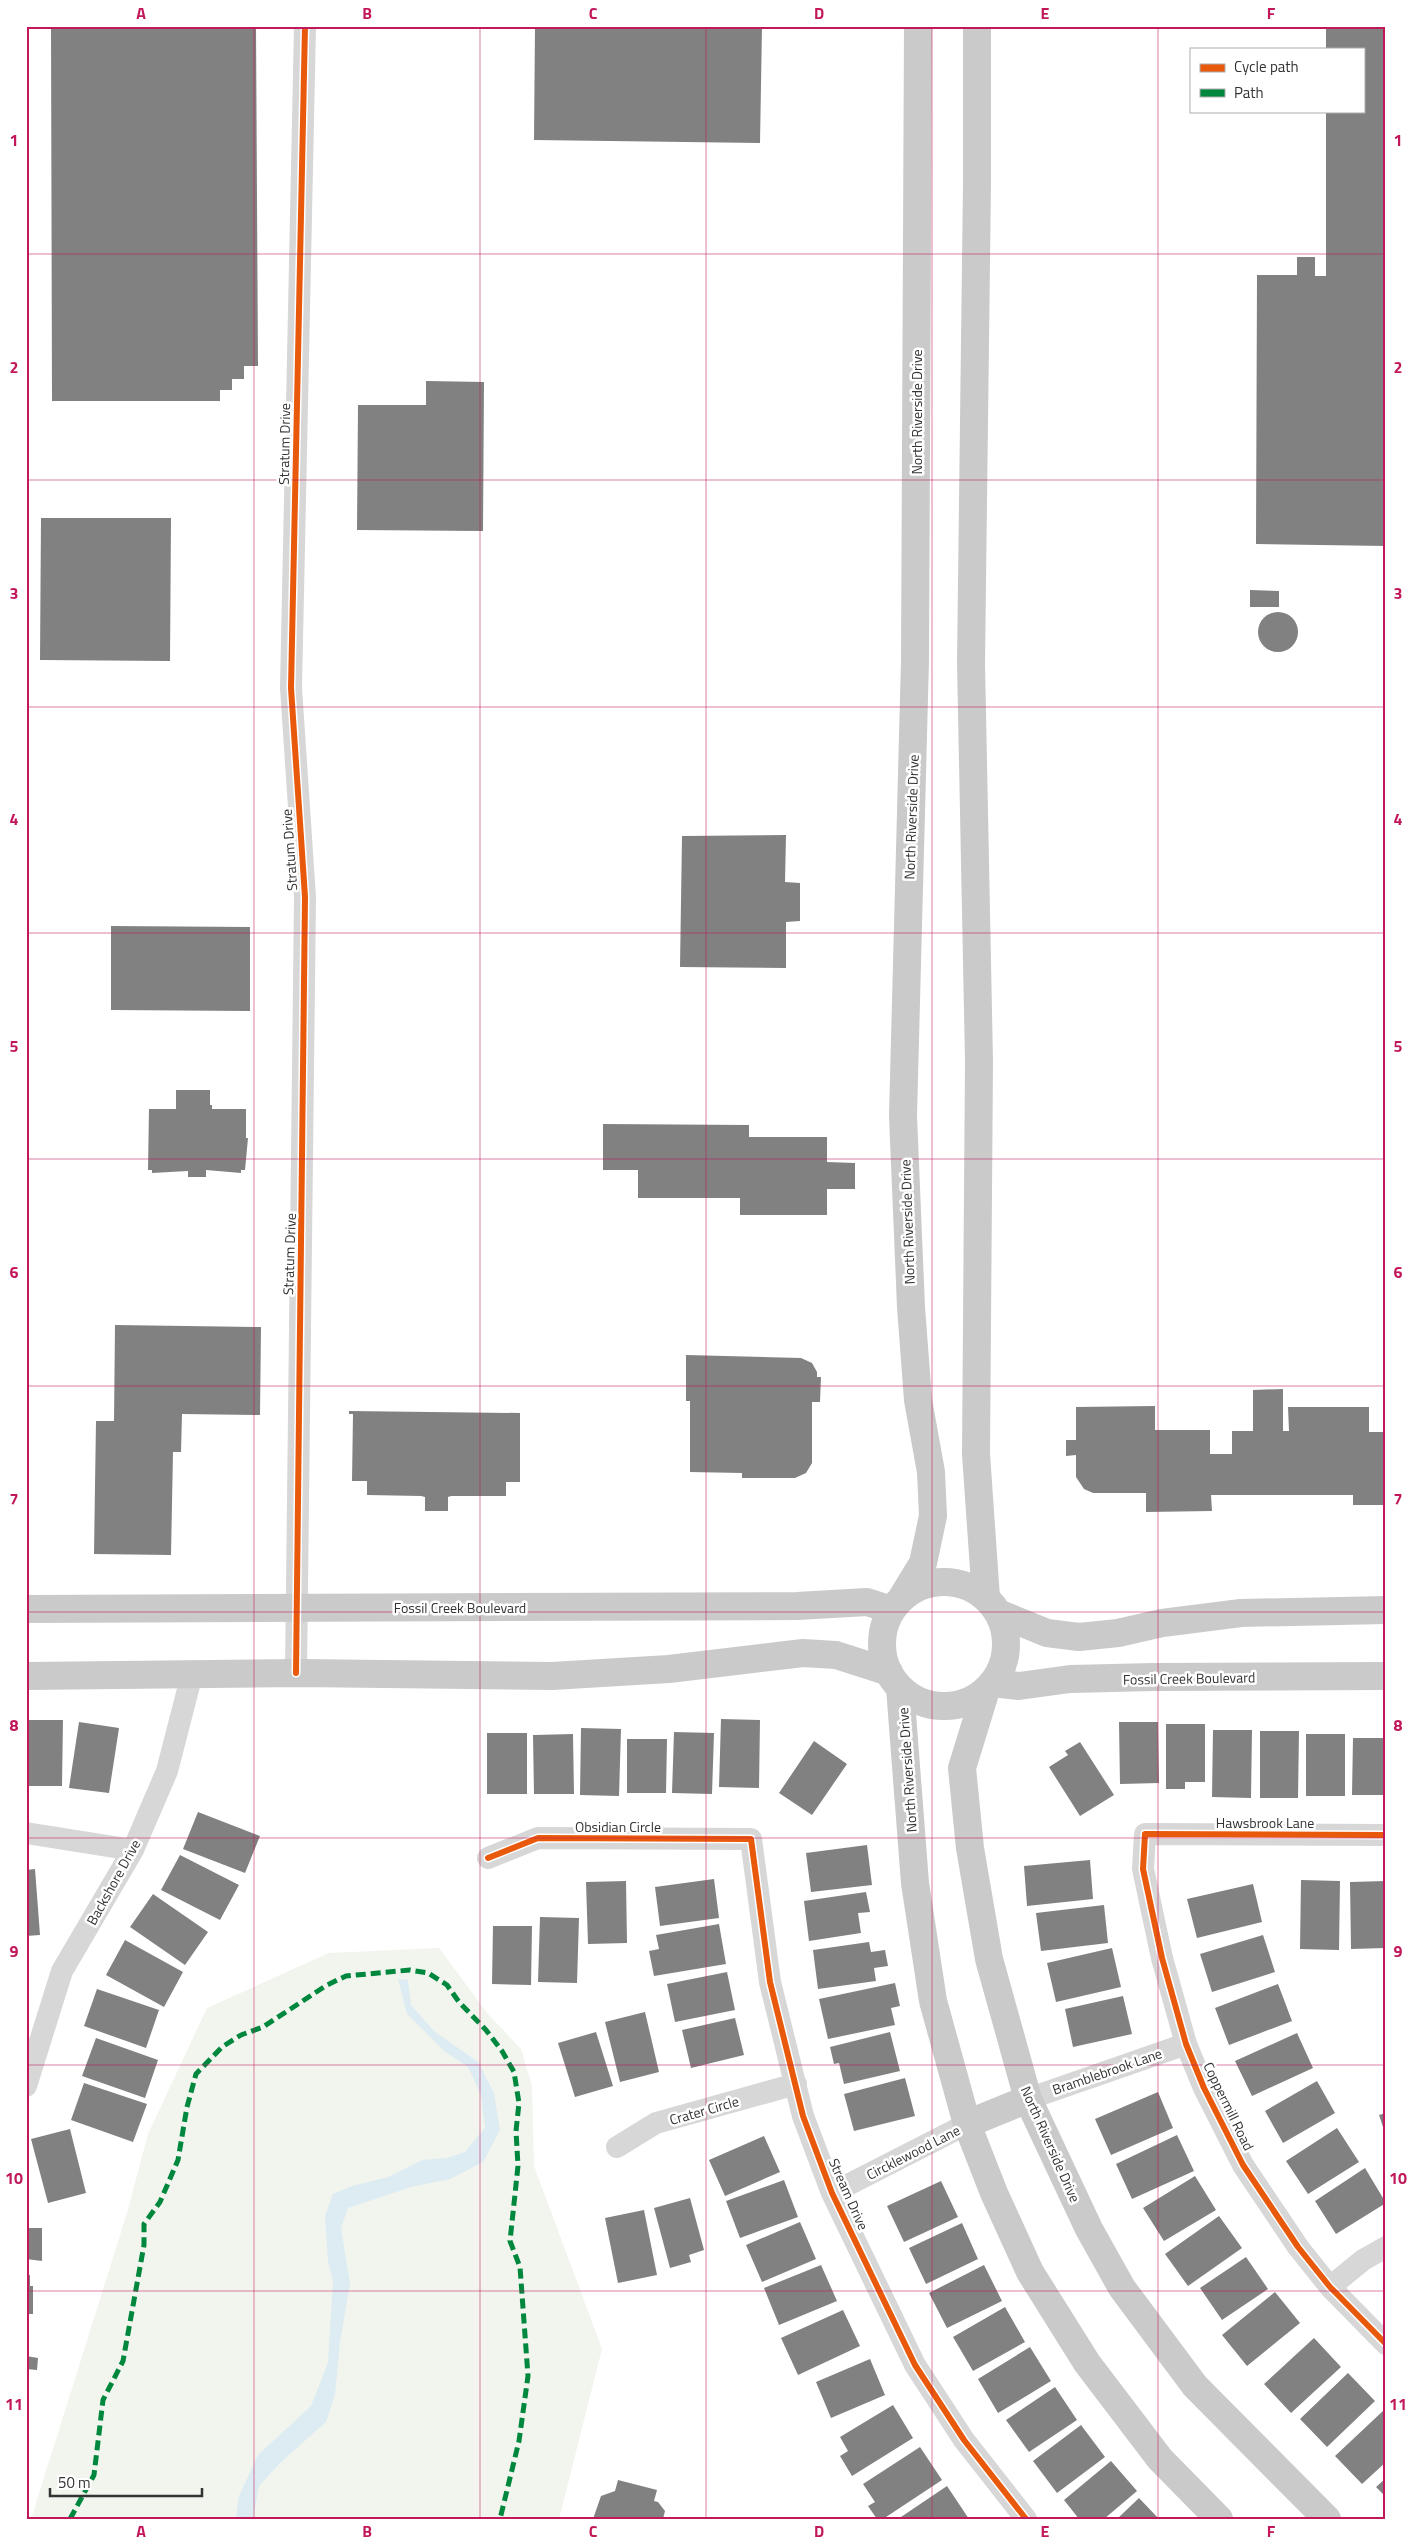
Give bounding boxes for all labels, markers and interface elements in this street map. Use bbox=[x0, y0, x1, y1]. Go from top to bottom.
text: A bbox=[136, 1, 146, 25]
text: B bbox=[362, 1, 372, 25]
text: C bbox=[589, 1, 598, 25]
text: D bbox=[814, 1, 824, 25]
text: E bbox=[1041, 1, 1050, 25]
text: F bbox=[1267, 1, 1276, 25]
legend bbox=[1190, 48, 1364, 112]
text: Cycle path bbox=[1234, 55, 1299, 78]
text: Path bbox=[1234, 81, 1264, 104]
text: 1 bbox=[10, 128, 18, 152]
text: 1 bbox=[1394, 128, 1402, 152]
street label: North Riverside Drive bbox=[906, 349, 927, 475]
text: 2 bbox=[10, 355, 18, 379]
text: 2 bbox=[1394, 355, 1402, 379]
street label: Stratum Drive bbox=[273, 403, 295, 485]
text: 3 bbox=[10, 581, 18, 605]
text: 3 bbox=[1394, 581, 1402, 605]
street label: North Riverside Drive bbox=[898, 754, 924, 880]
text: 4 bbox=[10, 807, 19, 831]
text: 4 bbox=[1394, 807, 1403, 831]
street label: Stratum Drive bbox=[276, 808, 302, 892]
text: 5 bbox=[10, 1034, 19, 1058]
text: 5 bbox=[1394, 1034, 1403, 1058]
street label: North Riverside Drive bbox=[894, 1159, 920, 1285]
street label: Stratum Drive bbox=[277, 1213, 301, 1295]
text: 6 bbox=[10, 1260, 19, 1284]
text: 6 bbox=[1394, 1260, 1403, 1284]
text: 7 bbox=[10, 1487, 18, 1511]
text: 7 bbox=[1394, 1487, 1402, 1511]
street label: Fossil Creek Boulevard bbox=[394, 1597, 526, 1618]
street label: Fossil Creek Boulevard bbox=[1123, 1666, 1255, 1690]
street label: North Riverside Drive bbox=[892, 1707, 922, 1833]
text: 8 bbox=[10, 1713, 19, 1737]
text: 8 bbox=[1394, 1713, 1403, 1737]
street label: Hawsbrook Lane bbox=[1216, 1812, 1314, 1833]
street label: Obsidian Circle bbox=[575, 1816, 661, 1837]
street label: Backshore Drive bbox=[81, 1835, 145, 1929]
text: 9 bbox=[10, 1939, 19, 1963]
text: 9 bbox=[1394, 1939, 1403, 1963]
street label: Bramblebrook Lane bbox=[1049, 2042, 1165, 2100]
street label: Coppermill Road bbox=[1198, 2058, 1260, 2154]
street label: North Riverside Drive bbox=[1016, 2083, 1086, 2205]
street label: Crater Circle bbox=[667, 2090, 741, 2130]
street label: Circklewood Lane bbox=[863, 2119, 963, 2185]
street label: Stream Drive bbox=[824, 2155, 874, 2233]
text: 10 bbox=[5, 2166, 23, 2190]
text: 10 bbox=[1389, 2166, 1407, 2190]
text: 11 bbox=[5, 2392, 23, 2416]
text: 11 bbox=[1389, 2392, 1407, 2416]
scale bar bbox=[50, 2465, 202, 2497]
text: 50 m bbox=[58, 2471, 91, 2494]
text: A bbox=[136, 2519, 146, 2543]
text: B bbox=[362, 2519, 372, 2543]
text: C bbox=[589, 2519, 598, 2543]
text: D bbox=[814, 2519, 824, 2543]
text: E bbox=[1041, 2519, 1050, 2543]
text: F bbox=[1267, 2519, 1276, 2543]

